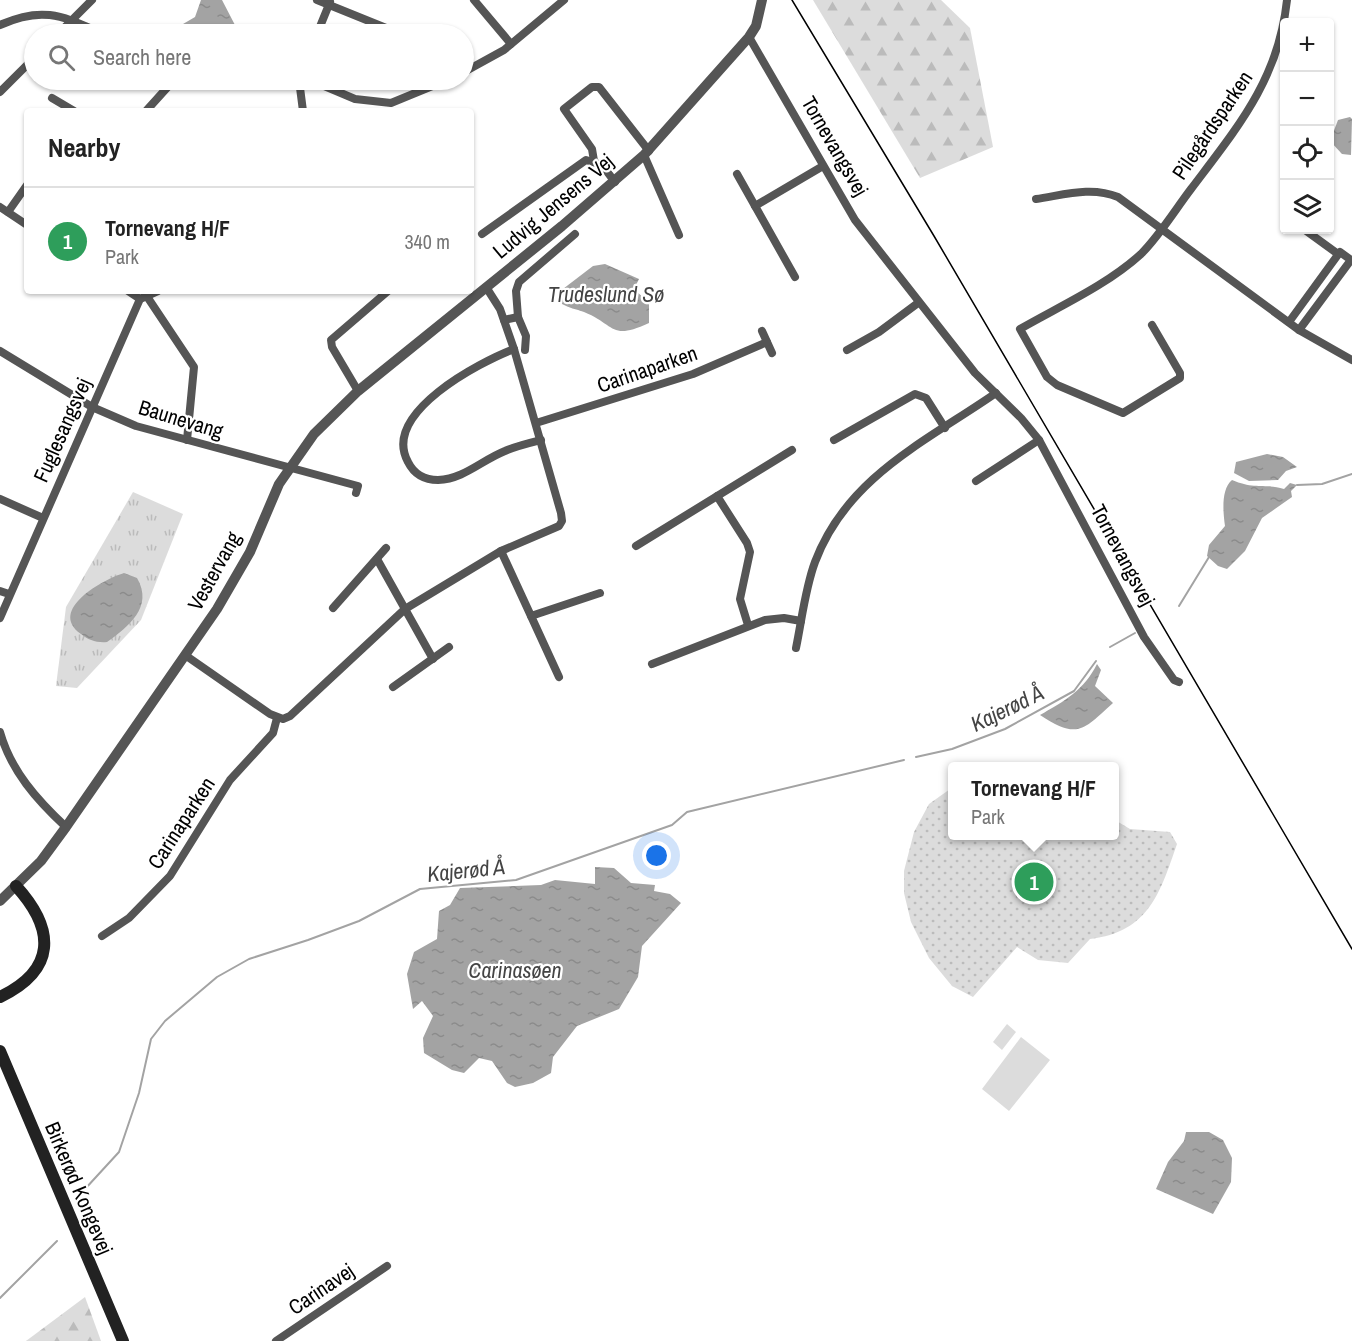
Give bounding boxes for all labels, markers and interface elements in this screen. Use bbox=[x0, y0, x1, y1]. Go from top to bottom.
map controls bbox=[1280, 18, 1334, 234]
button: + bbox=[1280, 18, 1334, 72]
search box bbox=[24, 24, 474, 90]
icon: search bbox=[45, 41, 78, 74]
text: Search here bbox=[93, 42, 191, 72]
street label: Pilegårdsparken bbox=[1165, 65, 1259, 185]
button: − bbox=[1280, 72, 1334, 126]
street label: Tornevangsvej bbox=[795, 91, 875, 201]
button: locate bbox=[1280, 126, 1334, 180]
text: Nearby bbox=[48, 130, 120, 165]
street label: Ludvig Jensens Vej bbox=[486, 147, 620, 265]
button: layers bbox=[1280, 180, 1334, 234]
text: Tornevang H/F bbox=[105, 213, 230, 243]
text: 1 bbox=[63, 228, 72, 255]
text: 340 m bbox=[404, 228, 450, 255]
text: Park bbox=[105, 243, 139, 270]
water label: Trudeslund Sø bbox=[548, 279, 664, 309]
street label: Carinaparken bbox=[593, 338, 701, 400]
street label: Fuglesangsvej bbox=[26, 373, 98, 487]
street label: Baunevang bbox=[135, 392, 227, 446]
street label: Tornevangsvej bbox=[1084, 499, 1162, 611]
street label: Vestervang bbox=[180, 526, 248, 616]
water label: Kajerød Å bbox=[965, 677, 1049, 739]
popup bbox=[948, 762, 1119, 840]
street label: Carinaparken bbox=[140, 771, 222, 875]
text: Tornevang H/F bbox=[971, 773, 1096, 803]
text: Park bbox=[971, 803, 1005, 830]
your location bbox=[642, 841, 671, 870]
water label: Kajerød Å bbox=[426, 851, 506, 889]
pin: 1 bbox=[1014, 860, 1054, 904]
water label: Carinasøen bbox=[468, 955, 562, 985]
street label: Birkerød Kongevej bbox=[38, 1117, 120, 1259]
street label: Carinavej bbox=[282, 1256, 360, 1322]

